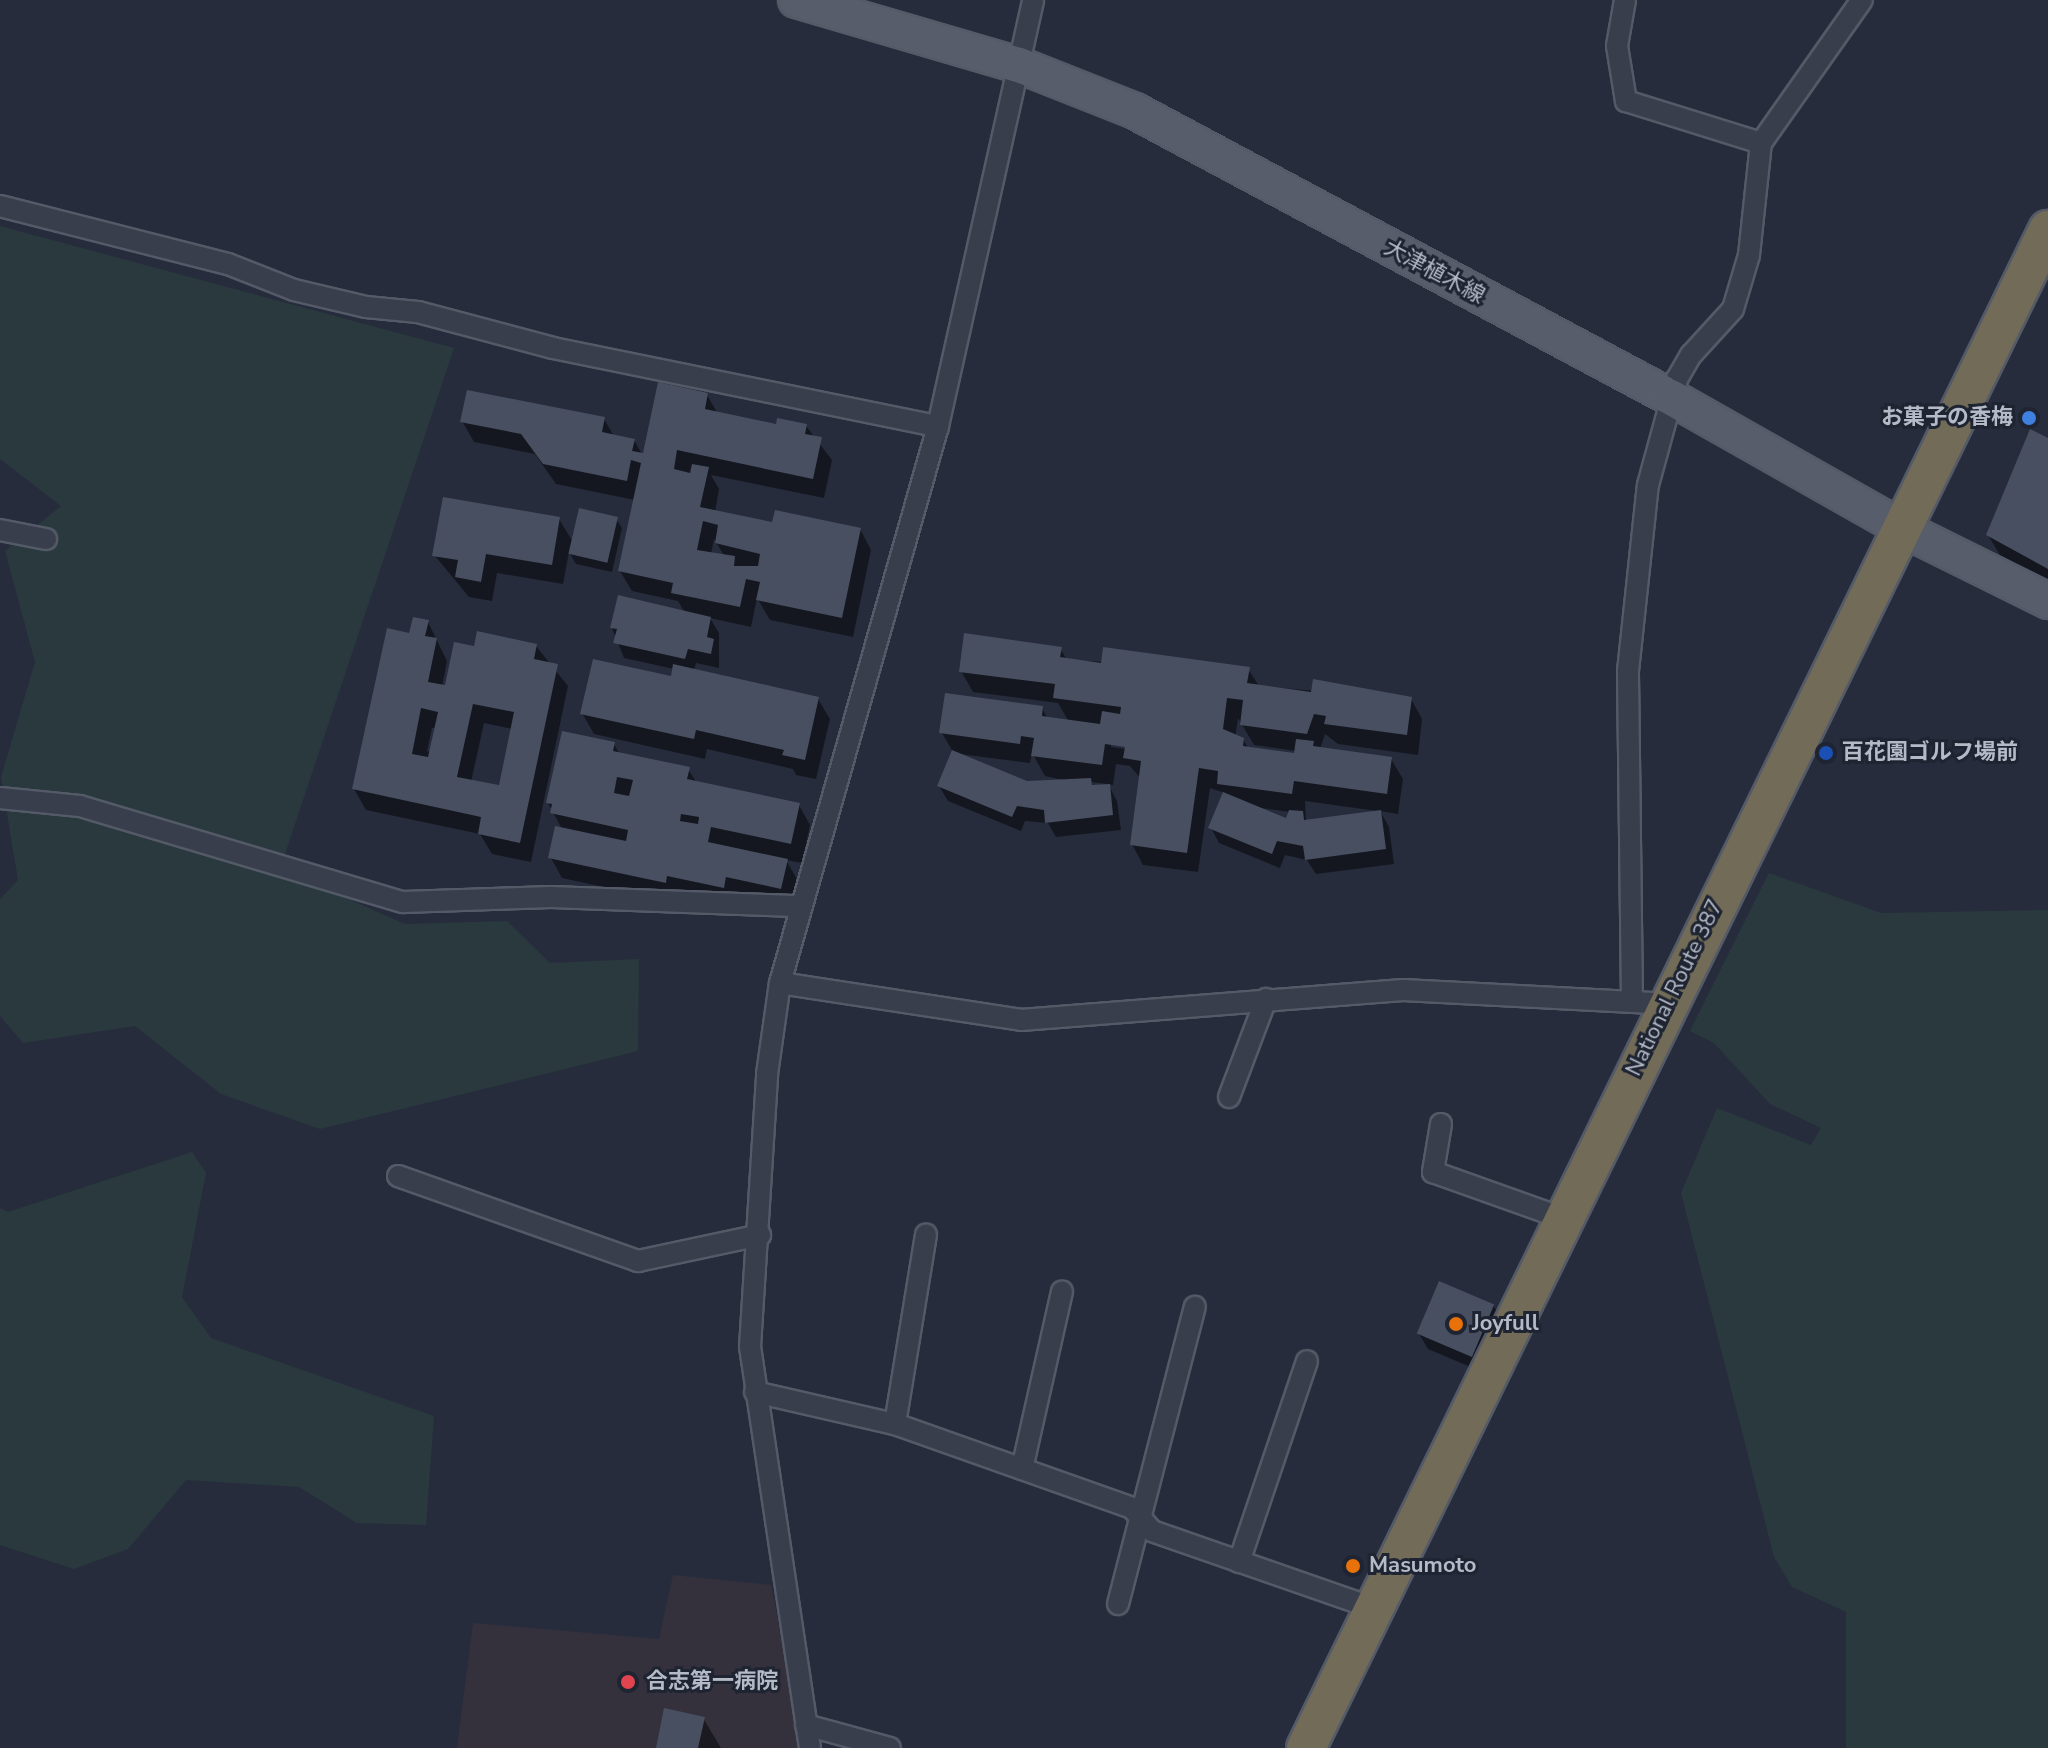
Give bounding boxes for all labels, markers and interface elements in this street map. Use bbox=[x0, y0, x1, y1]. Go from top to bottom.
street label: 大津植木線 bbox=[1379, 235, 1489, 309]
place label: お菓子の香梅 bbox=[1881, 405, 2013, 431]
marker: お菓子の香梅 bbox=[2020, 409, 2038, 427]
place label: 百花園ゴルフ場前 bbox=[1842, 740, 2018, 766]
marker: 百花園ゴルフ場前 bbox=[1817, 744, 1835, 762]
street label: National Route 387 bbox=[1621, 896, 1729, 1080]
place label: Joyfull bbox=[1472, 1311, 1539, 1337]
marker: Joyfull bbox=[1447, 1315, 1465, 1333]
place label: Masumoto bbox=[1369, 1553, 1476, 1579]
marker: Masumoto bbox=[1344, 1557, 1362, 1575]
place label: 合志第一病院 bbox=[646, 1669, 778, 1695]
marker: 合志第一病院 bbox=[617, 1671, 639, 1693]

